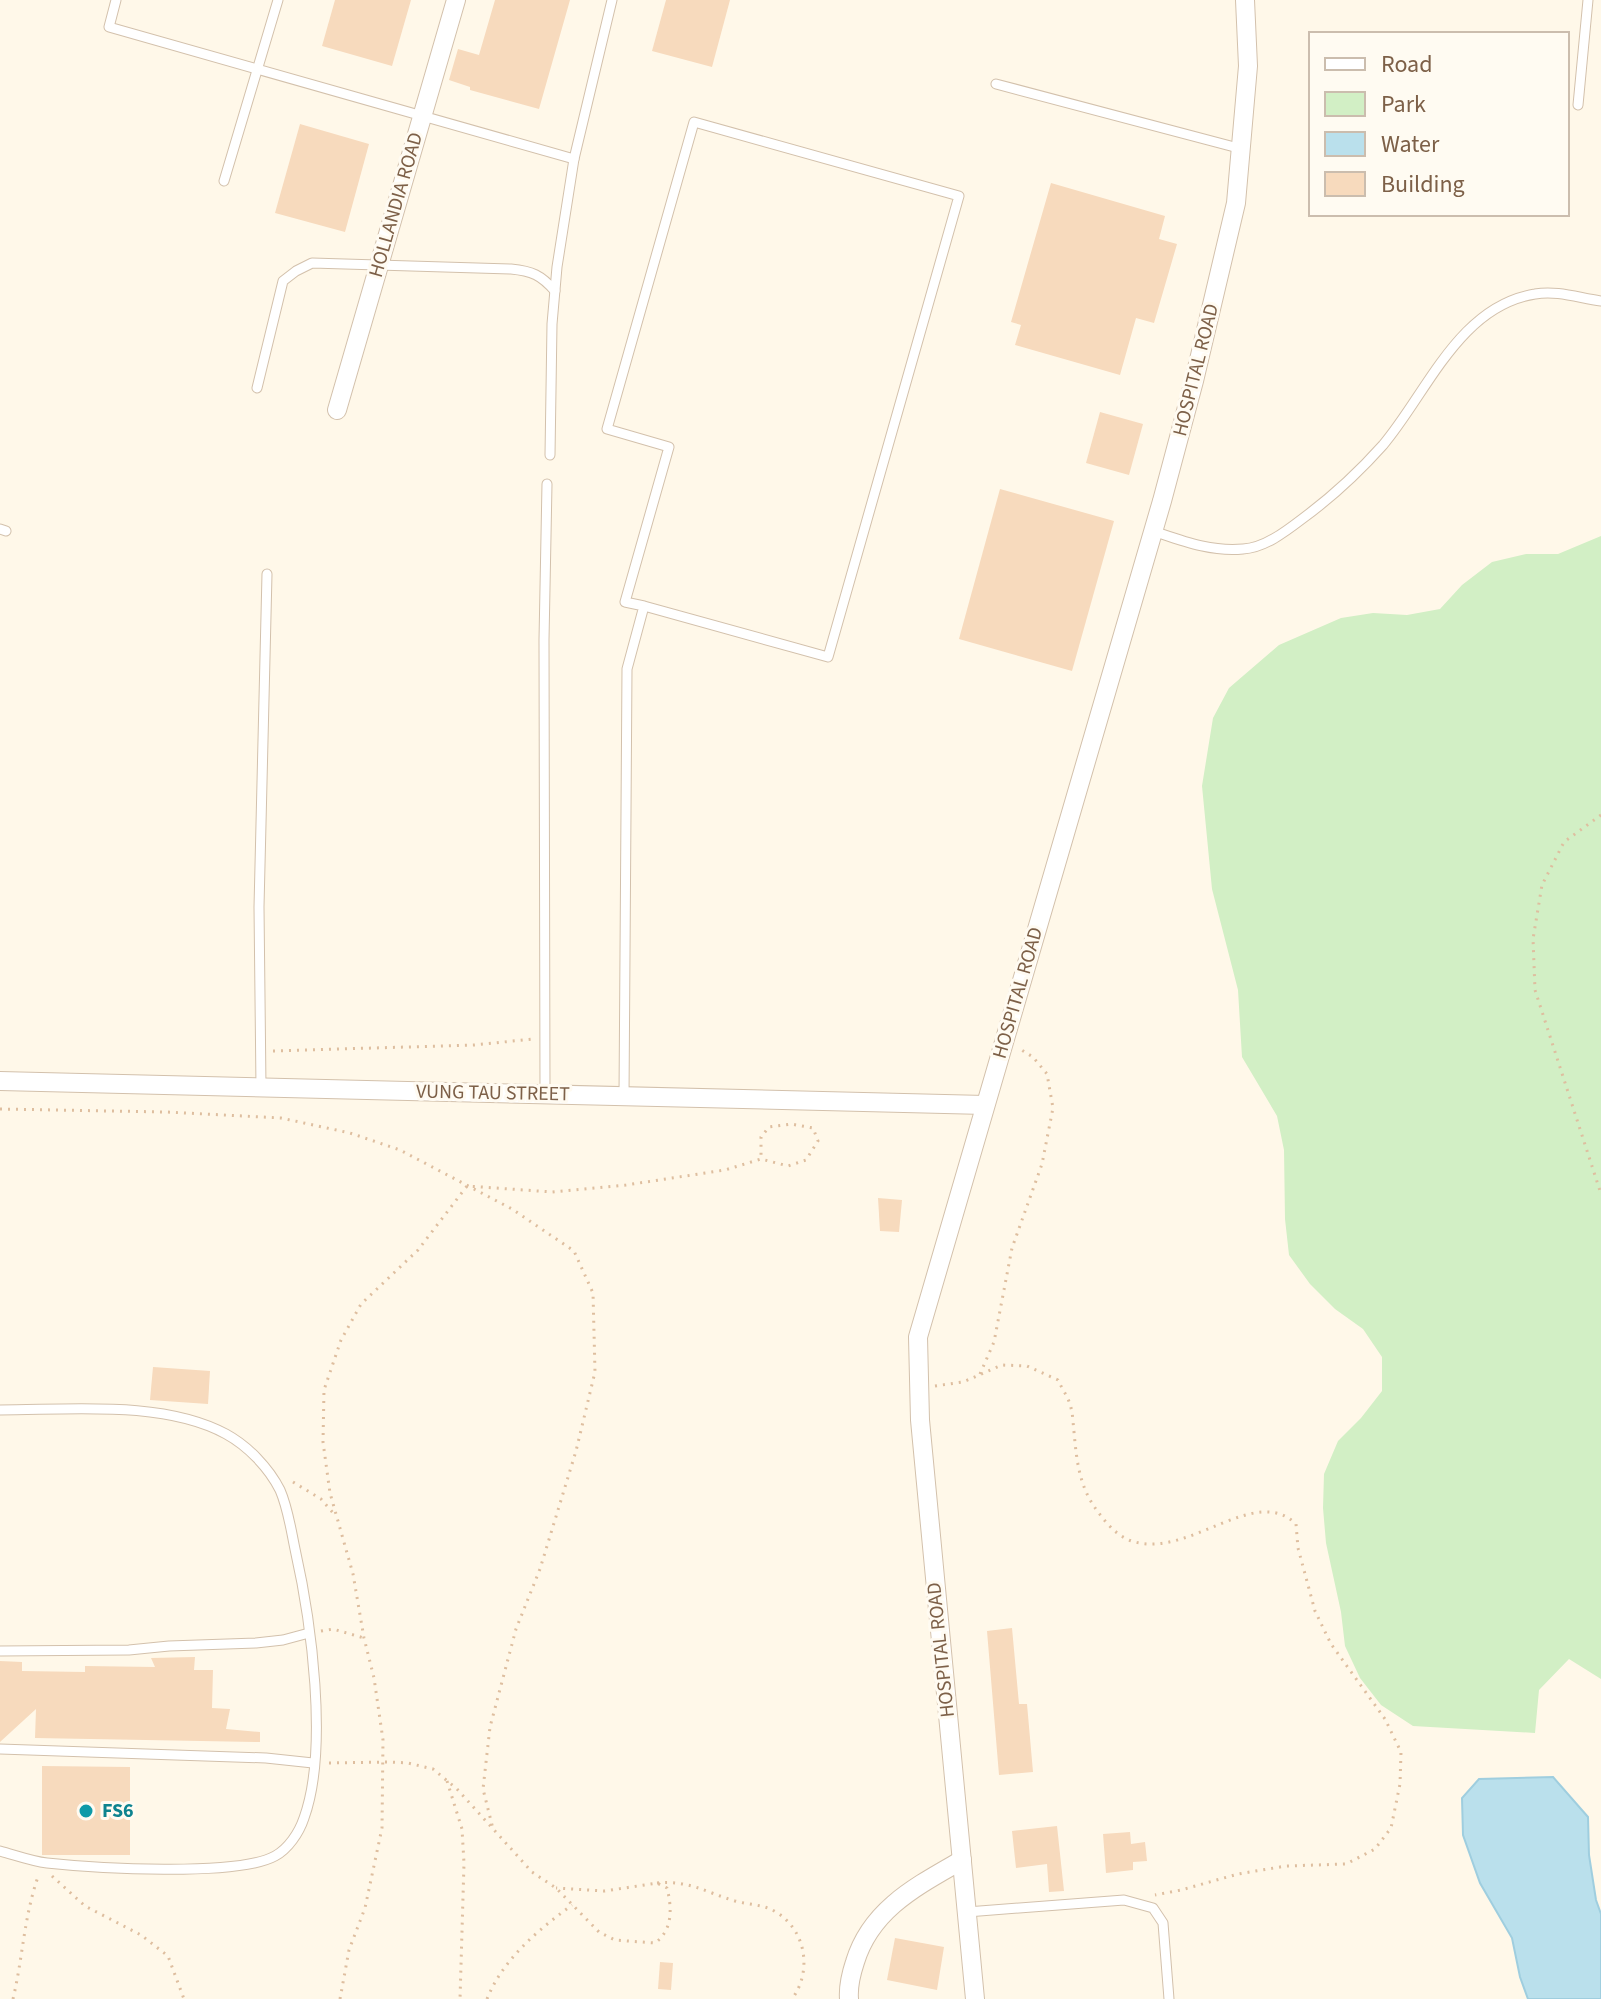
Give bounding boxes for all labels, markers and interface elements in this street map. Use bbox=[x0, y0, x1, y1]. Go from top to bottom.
legend bbox=[1309, 32, 1569, 216]
text: Road bbox=[1381, 47, 1433, 82]
text: Park bbox=[1381, 87, 1426, 122]
text: Water bbox=[1381, 127, 1440, 162]
street label: HOLLANDIA ROAD bbox=[362, 129, 430, 281]
text: Building bbox=[1381, 167, 1465, 202]
street label: HOSPITAL ROAD bbox=[1166, 301, 1226, 439]
street label: HOSPITAL ROAD bbox=[986, 924, 1050, 1062]
street label: VUNG TAU STREET bbox=[416, 1078, 570, 1108]
street label: HOSPITAL ROAD bbox=[920, 1581, 962, 1719]
place label: FS6 bbox=[102, 1797, 134, 1825]
marker: FS6 bbox=[77, 1802, 95, 1820]

